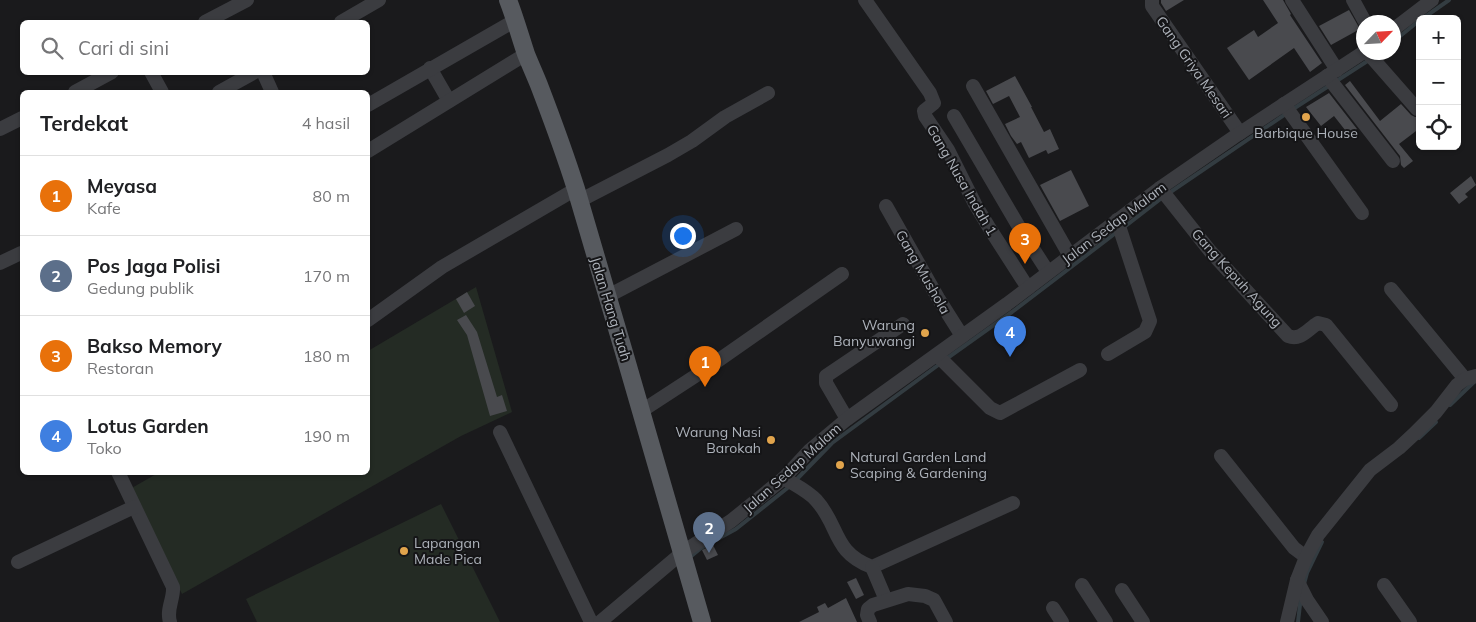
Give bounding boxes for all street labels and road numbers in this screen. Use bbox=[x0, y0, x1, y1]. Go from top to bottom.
street label: Gang Griya Mesari bbox=[1152, 13, 1236, 121]
street label: Gang Nusa Indah 1 bbox=[923, 121, 1001, 239]
street label: Jalan Sedap Malam bbox=[1058, 178, 1170, 268]
street label: Gang Kepuh Agung bbox=[1188, 225, 1286, 331]
street label: Gang Mushola bbox=[892, 227, 954, 317]
street label: Jalan Hang Tuah bbox=[587, 255, 635, 363]
street label: Jalan Sedap Malam bbox=[739, 419, 845, 517]

